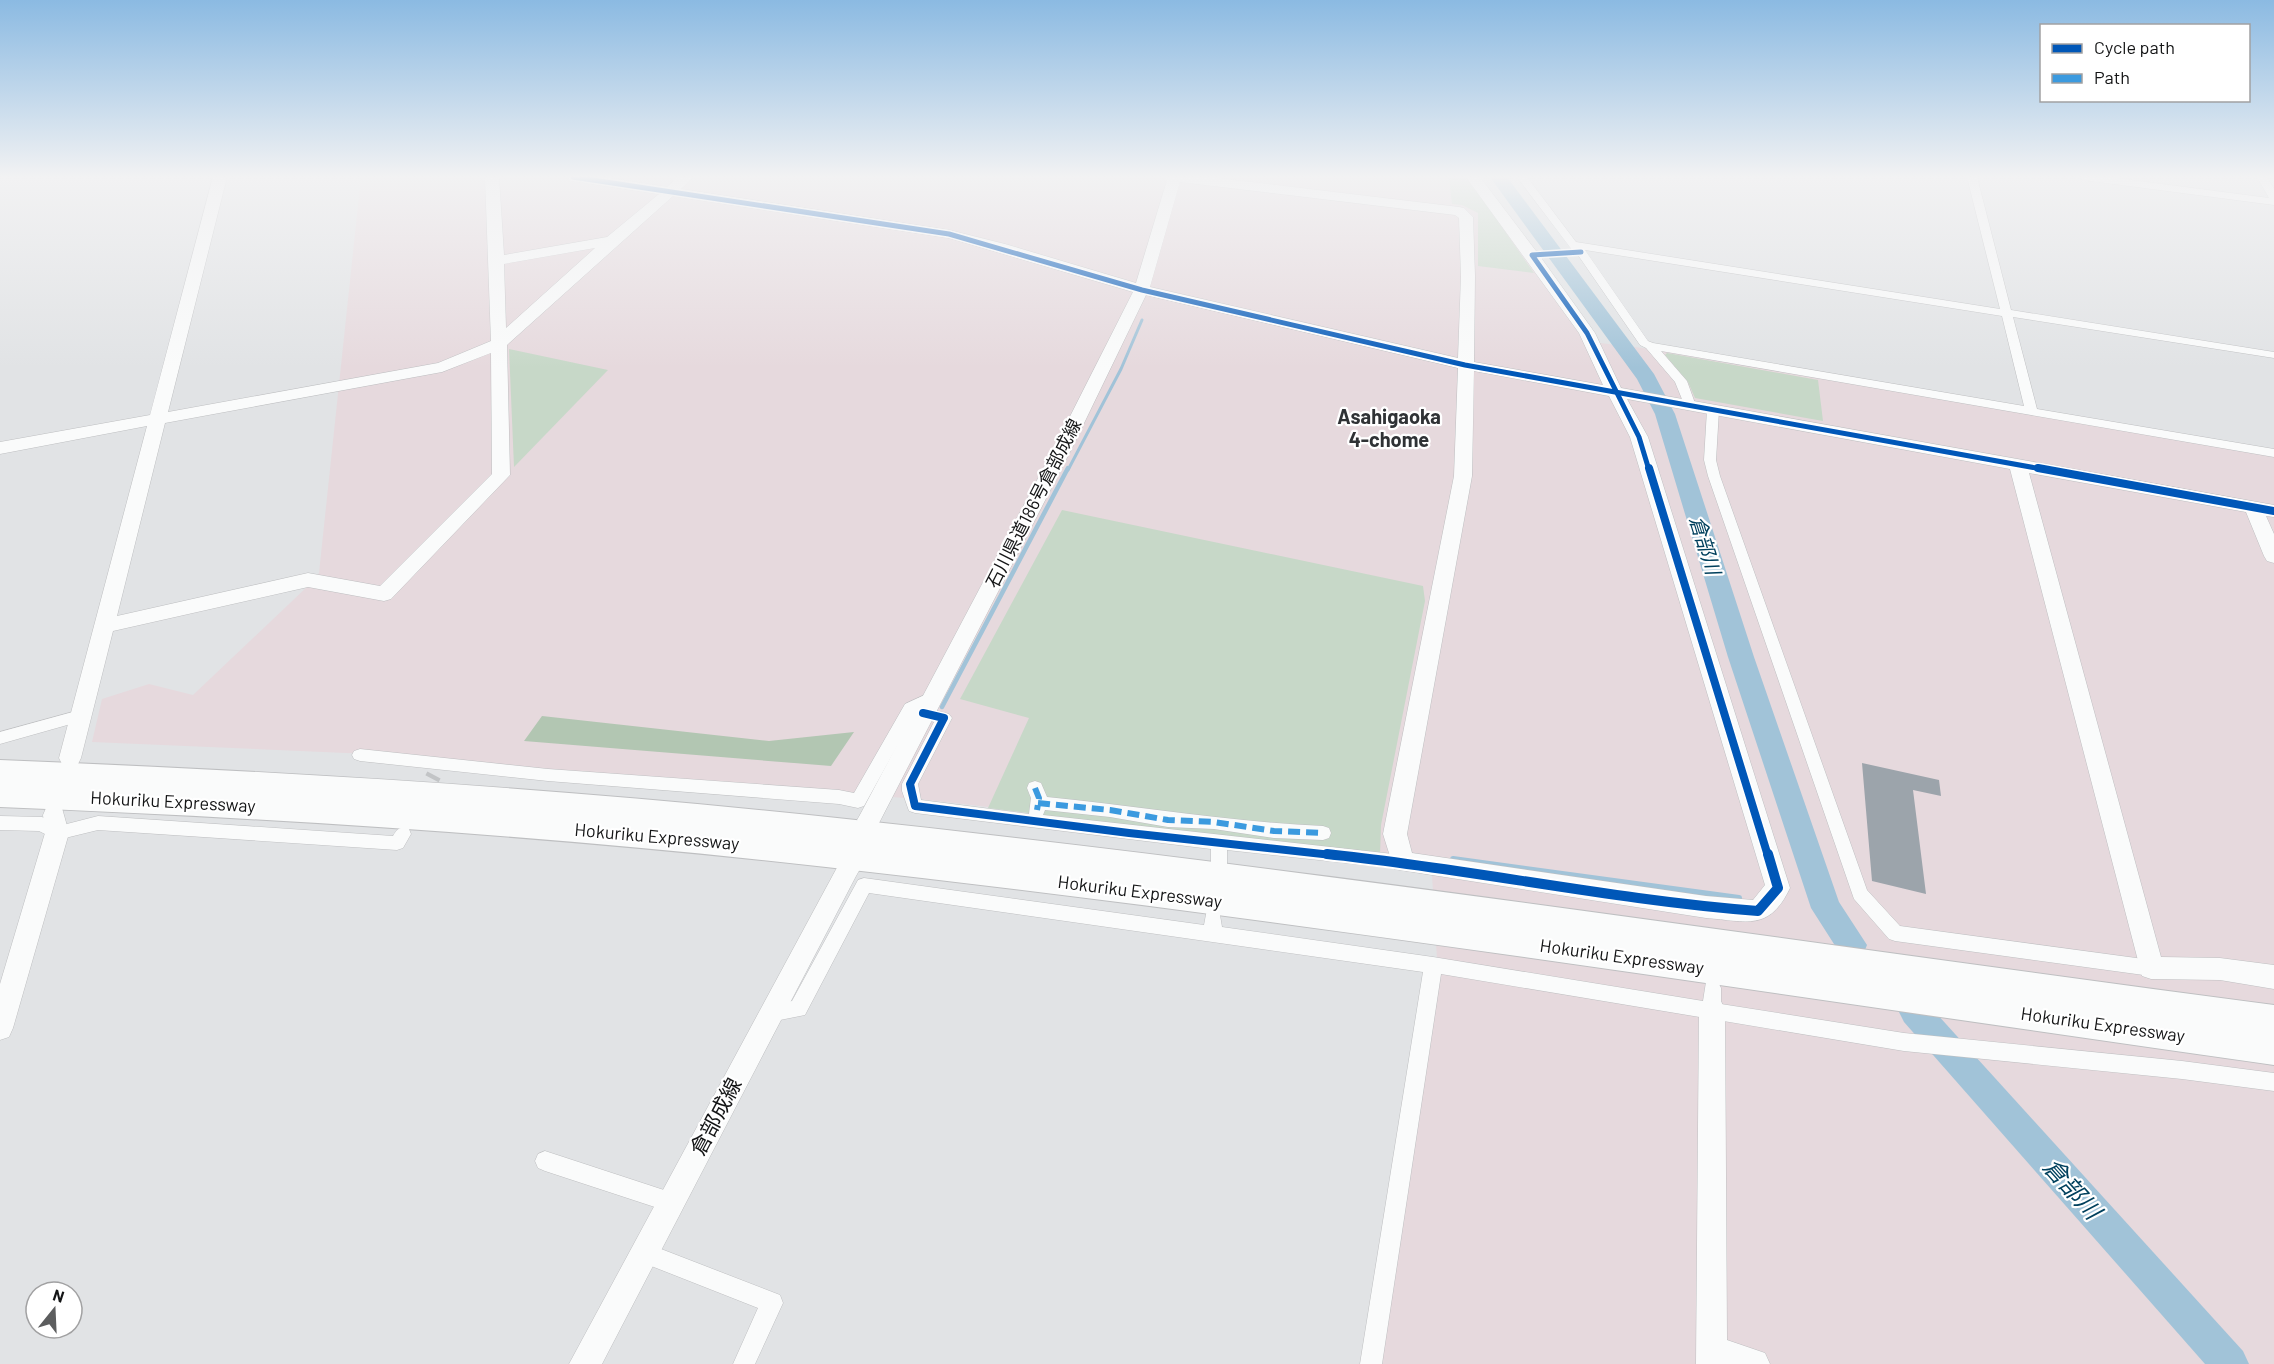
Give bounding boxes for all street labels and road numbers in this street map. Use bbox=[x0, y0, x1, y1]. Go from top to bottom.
street label: 石川県道186号倉部成線 bbox=[981, 415, 1085, 591]
street label: Hokuriku Expressway bbox=[90, 786, 256, 816]
street label: Hokuriku Expressway bbox=[574, 818, 740, 854]
street label: Hokuriku Expressway bbox=[1056, 870, 1224, 912]
street label: Hokuriku Expressway bbox=[1538, 934, 1706, 978]
street label: Hokuriku Expressway bbox=[2019, 1002, 2187, 1046]
street label: 倉部成線 bbox=[684, 1073, 746, 1159]

